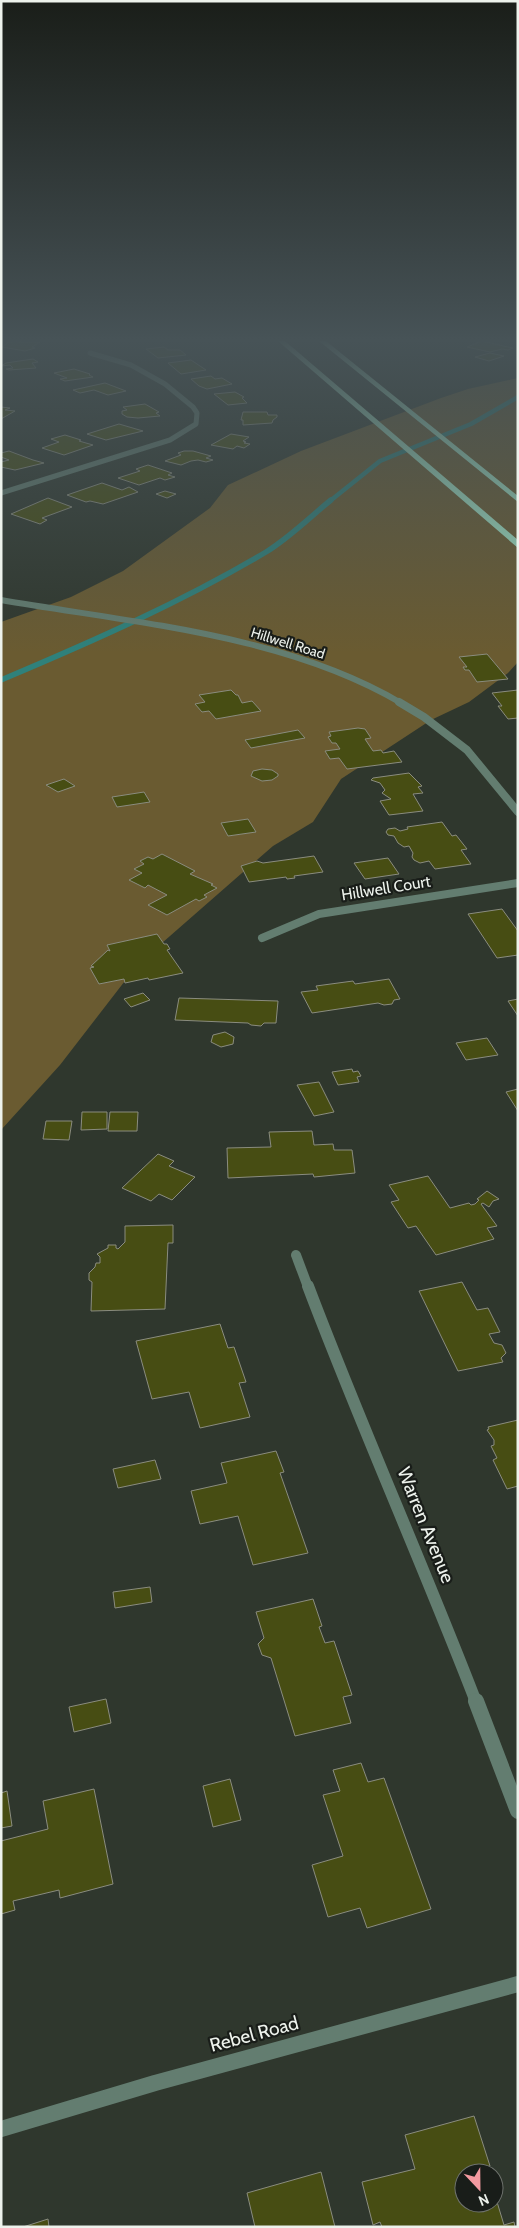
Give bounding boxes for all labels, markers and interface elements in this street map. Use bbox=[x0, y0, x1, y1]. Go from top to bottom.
street label: Hillwell Road bbox=[249, 623, 327, 663]
street label: Hillwell Court bbox=[340, 871, 433, 904]
street label: Warren Avenue bbox=[392, 1464, 460, 1587]
street label: Rebel Road bbox=[207, 2011, 301, 2057]
north arrow bbox=[454, 2163, 504, 2213]
text: N bbox=[476, 2190, 492, 2210]

